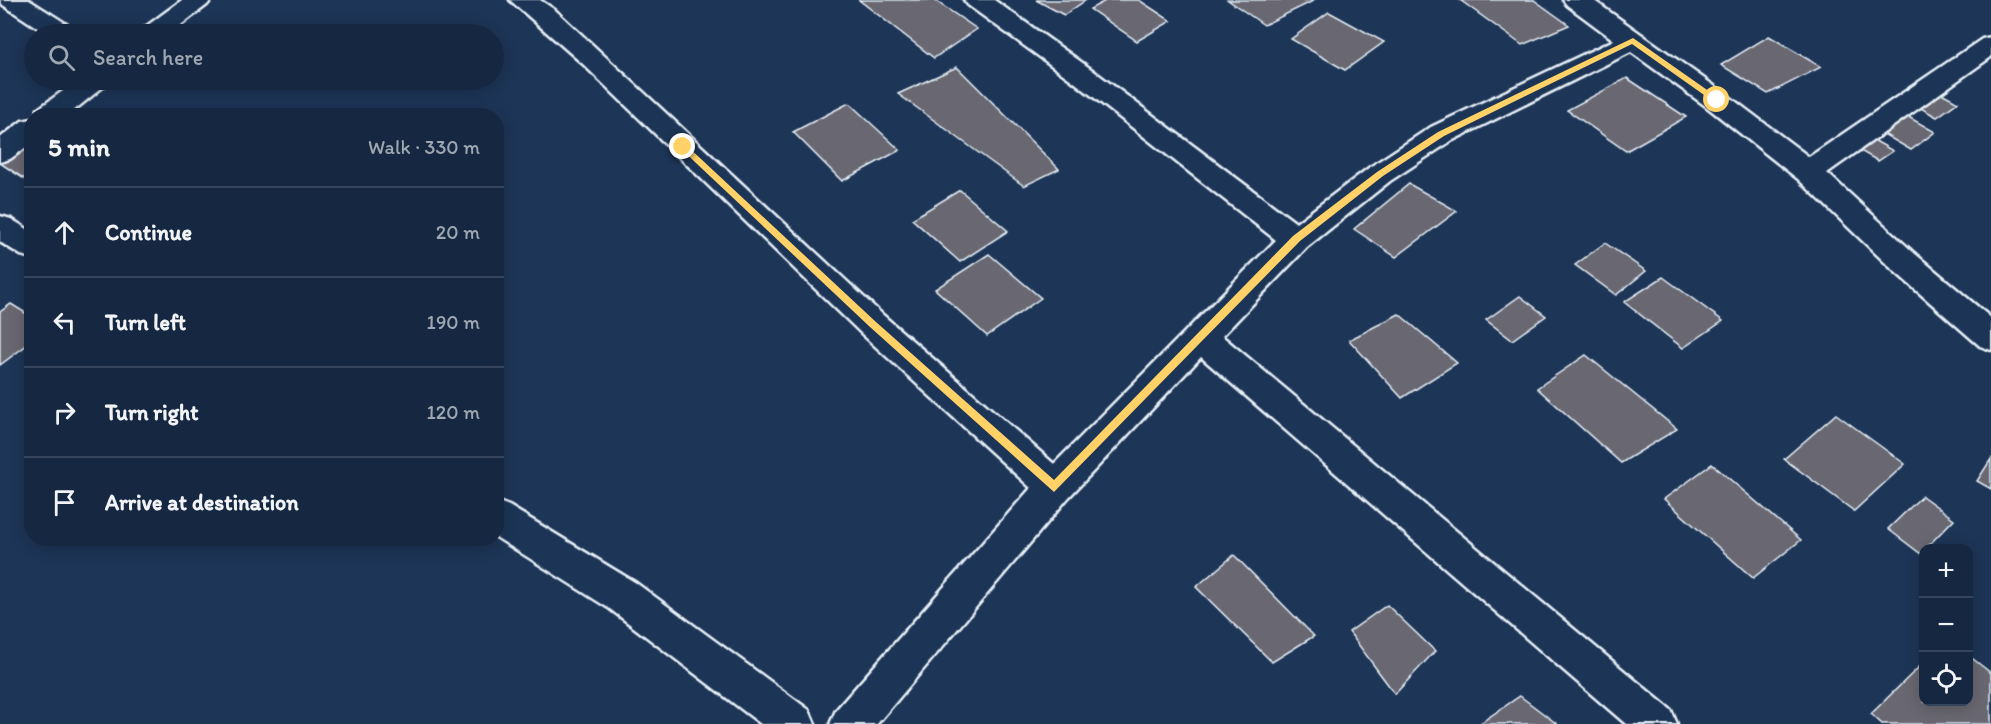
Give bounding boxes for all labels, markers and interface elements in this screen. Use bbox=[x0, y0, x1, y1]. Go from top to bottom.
search box bbox=[24, 24, 504, 90]
icon: search bbox=[45, 41, 78, 74]
text: Search here bbox=[93, 44, 203, 71]
route start bbox=[1703, 86, 1729, 112]
text: 5 min bbox=[48, 131, 110, 163]
route end bbox=[669, 133, 695, 159]
text: Walk · 330 m bbox=[368, 135, 480, 159]
icon: ahead bbox=[48, 216, 81, 249]
text: Continue bbox=[105, 219, 192, 246]
text: 20 m bbox=[436, 220, 480, 244]
icon: left bbox=[48, 306, 81, 339]
text: Turn left bbox=[105, 309, 186, 336]
text: 190 m bbox=[427, 310, 480, 334]
icon: right bbox=[48, 396, 81, 429]
text: Turn right bbox=[105, 399, 199, 426]
text: 120 m bbox=[427, 400, 480, 424]
icon: arrive bbox=[48, 486, 81, 519]
text: Arrive at destination bbox=[105, 489, 299, 516]
map controls bbox=[1919, 544, 1973, 706]
button: + bbox=[1919, 544, 1973, 598]
button: − bbox=[1919, 598, 1973, 652]
button: locate bbox=[1919, 652, 1973, 706]

